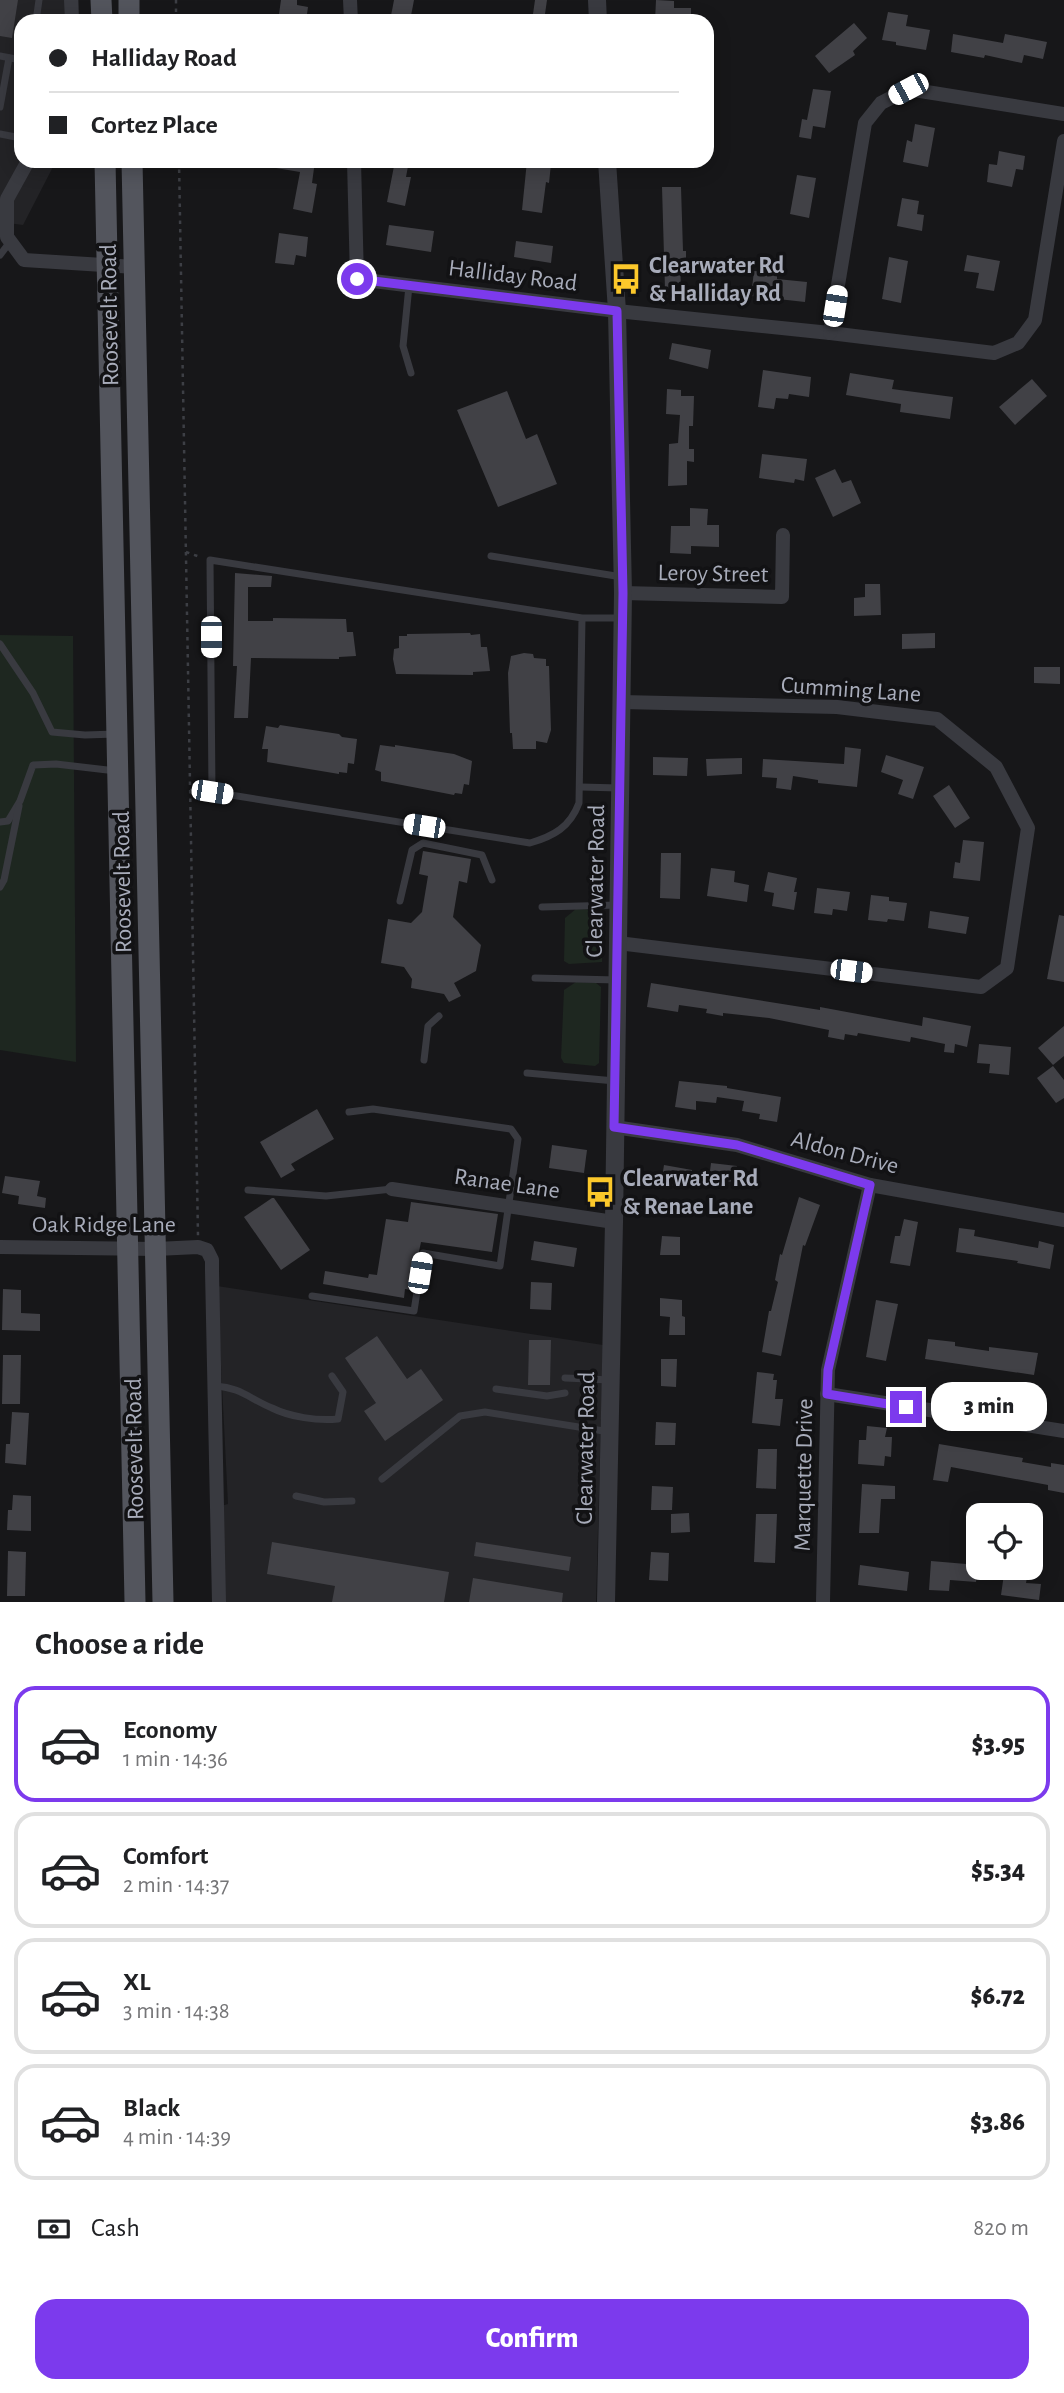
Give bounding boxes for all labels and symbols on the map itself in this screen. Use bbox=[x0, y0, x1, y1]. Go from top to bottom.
car bbox=[885, 70, 932, 108]
street label: Roosevelt Road bbox=[97, 244, 123, 386]
place label: Clearwater Rd & Halliday Rd bbox=[649, 254, 785, 306]
street label: Halliday Road bbox=[447, 256, 579, 296]
bus stop icon: Clearwater Rd & Halliday Rd bbox=[609, 262, 643, 296]
route start bbox=[341, 263, 373, 295]
car bbox=[822, 284, 849, 328]
street label: Leroy Street bbox=[657, 561, 769, 587]
car bbox=[201, 616, 222, 658]
street label: Cumming Lane bbox=[780, 673, 922, 707]
car bbox=[190, 778, 235, 806]
street label: Clearwater Road bbox=[583, 804, 609, 958]
street label: Roosevelt Road bbox=[110, 811, 136, 953]
car bbox=[402, 812, 447, 840]
car bbox=[829, 958, 874, 984]
street label: Aldon Drive bbox=[788, 1127, 901, 1179]
street label: Ranae Lane bbox=[452, 1165, 561, 1203]
place label: Clearwater Rd & Renae Lane bbox=[623, 1167, 759, 1219]
bus stop icon: Clearwater Rd & Renae Lane bbox=[583, 1175, 617, 1209]
street label: Oak Ridge Lane bbox=[32, 1213, 176, 1237]
car bbox=[407, 1251, 434, 1295]
street label: Clearwater Road bbox=[573, 1371, 599, 1525]
street label: Roosevelt Road bbox=[122, 1378, 148, 1520]
callout: 3 min bbox=[930, 1382, 1046, 1432]
route end bbox=[890, 1391, 922, 1423]
street label: Marquette Drive bbox=[791, 1398, 817, 1552]

